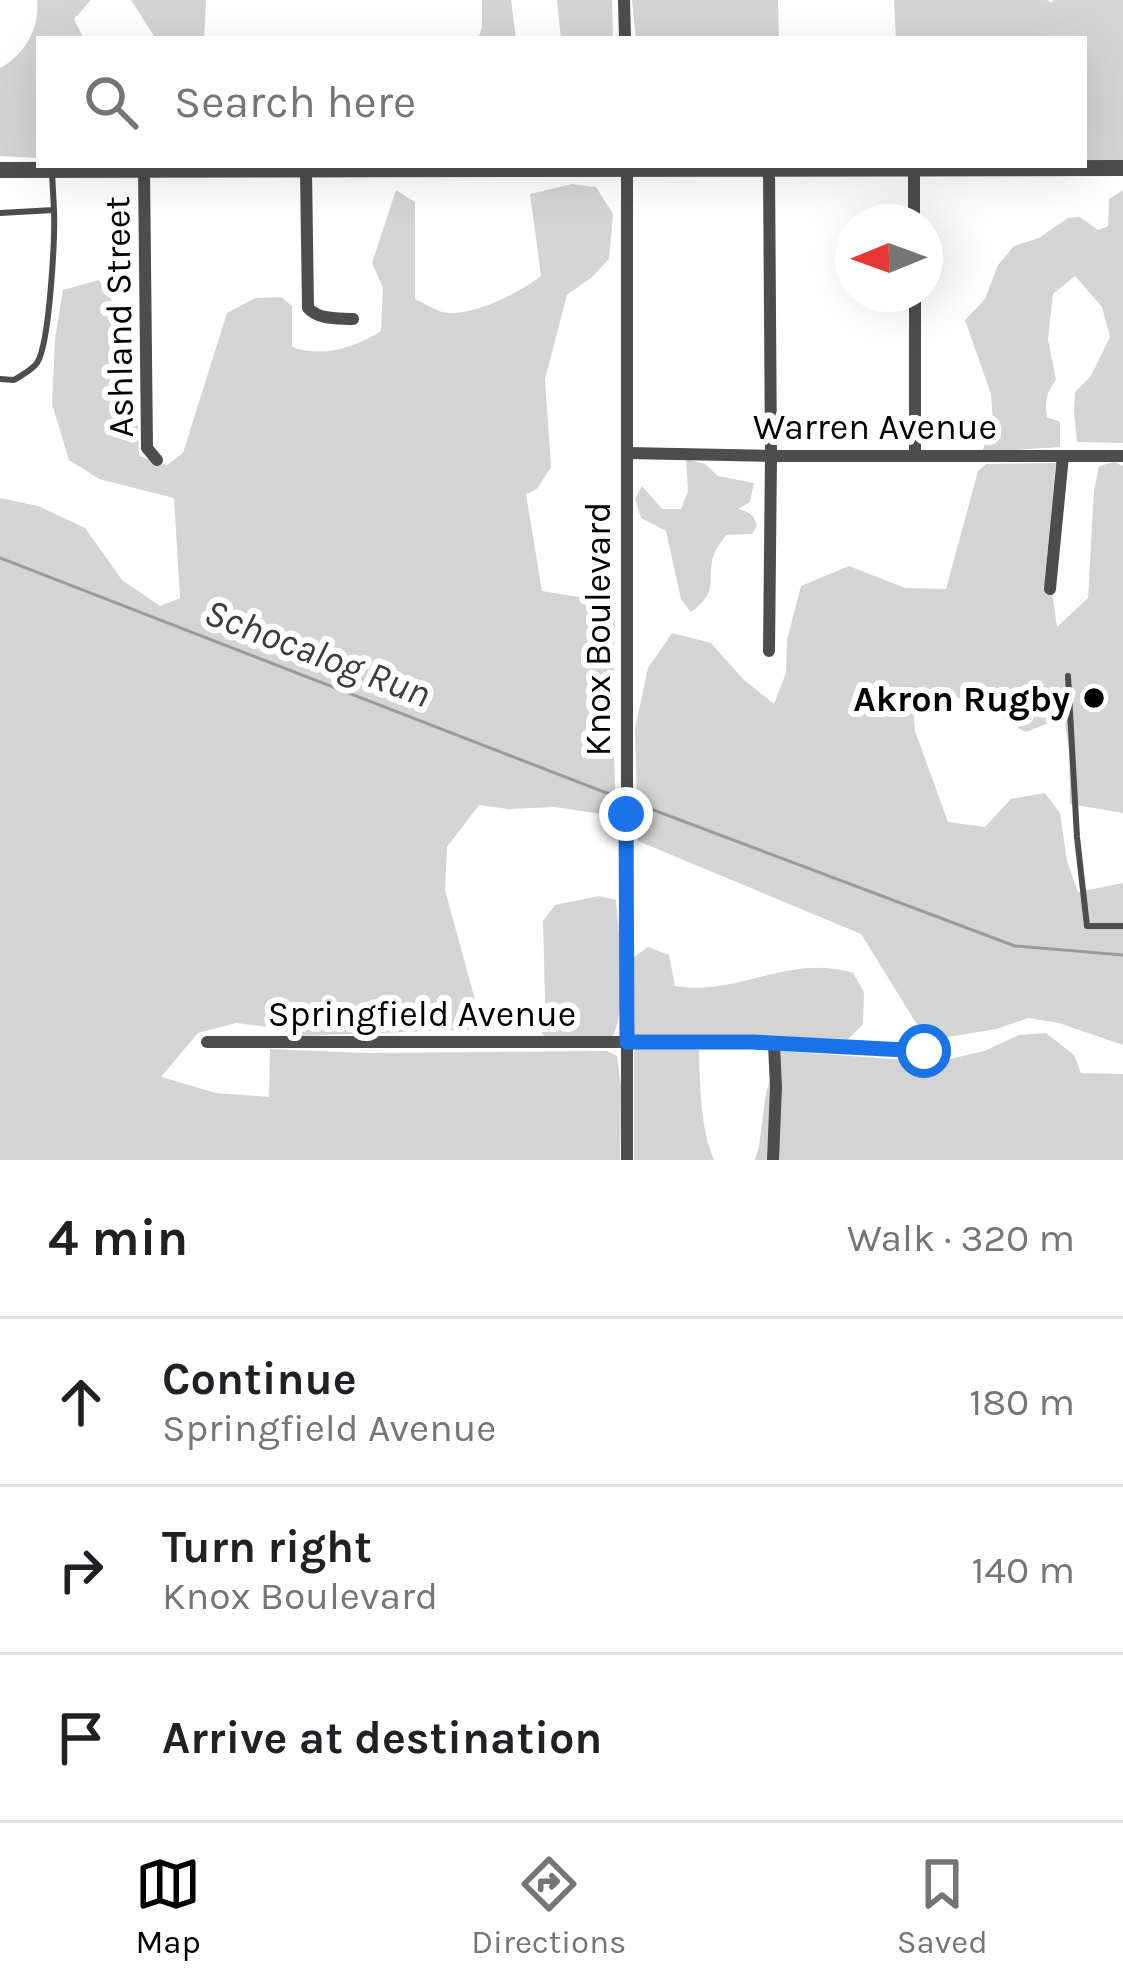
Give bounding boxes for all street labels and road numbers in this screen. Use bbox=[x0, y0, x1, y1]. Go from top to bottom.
street label: Ashland Street bbox=[96, 196, 142, 438]
street label: Warren Avenue bbox=[753, 406, 997, 448]
street label: Knox Boulevard bbox=[577, 502, 619, 756]
street label: Springfield Avenue bbox=[268, 993, 576, 1035]

